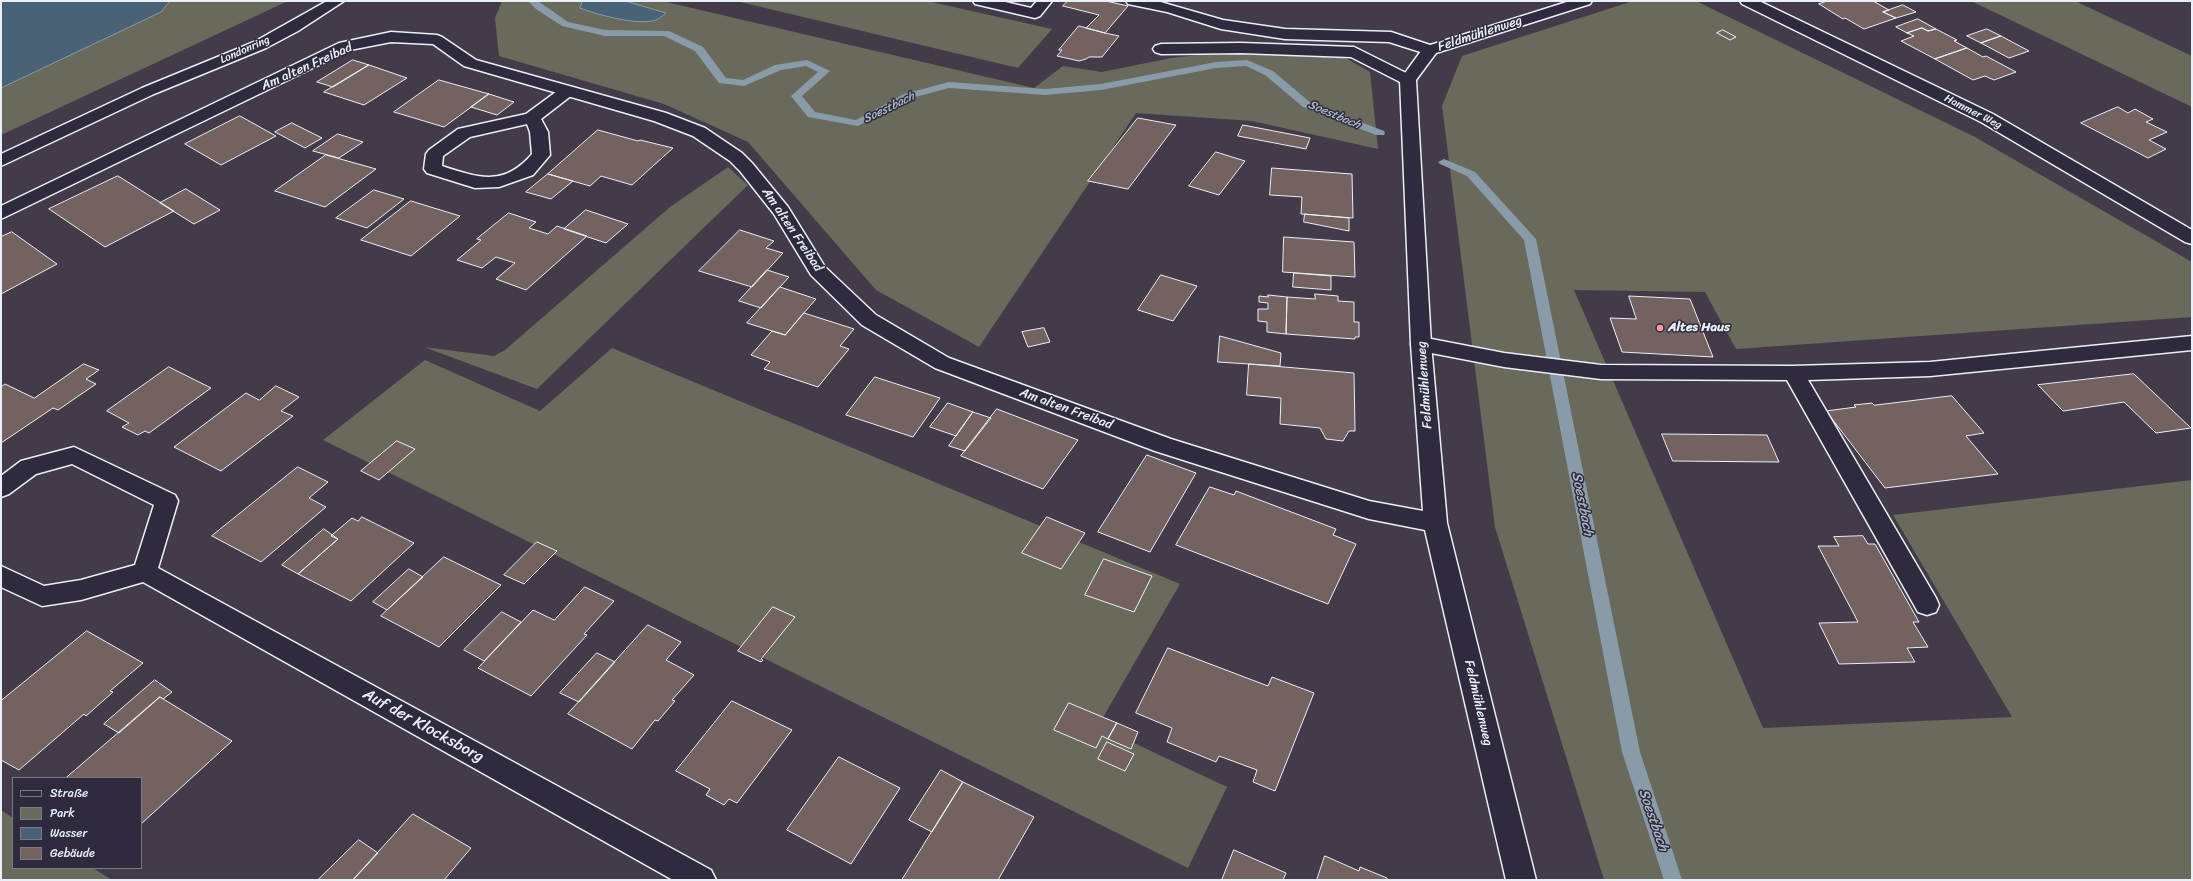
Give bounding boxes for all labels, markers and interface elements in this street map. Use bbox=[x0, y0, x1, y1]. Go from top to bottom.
street label: Feldmühlenweg bbox=[1436, 13, 1524, 55]
street label: Londonring bbox=[218, 33, 272, 67]
street label: Am alten Freibad bbox=[259, 40, 355, 94]
water label: Soestbach bbox=[861, 89, 917, 127]
street label: Hammer Weg bbox=[1942, 92, 2004, 132]
water label: Soestbach bbox=[1306, 98, 1362, 132]
street label: Am alten Freibad bbox=[758, 185, 826, 275]
place label: Altes Haus bbox=[1668, 320, 1730, 336]
marker: Altes Haus bbox=[1655, 323, 1665, 333]
street label: Feldmühlenweg bbox=[1414, 341, 1436, 429]
street label: Am alten Freibad bbox=[1017, 385, 1115, 433]
water label: Soestbach bbox=[1568, 471, 1596, 537]
street label: Feldmühlenweg bbox=[1461, 658, 1495, 748]
street label: Auf der Klocksborg bbox=[359, 685, 487, 767]
legend bbox=[12, 777, 142, 869]
text: Straße bbox=[50, 782, 88, 804]
water label: Soestbach bbox=[1635, 787, 1671, 853]
text: Park bbox=[50, 802, 75, 824]
text: Wasser bbox=[50, 822, 87, 844]
text: Gebäude bbox=[50, 842, 95, 864]

